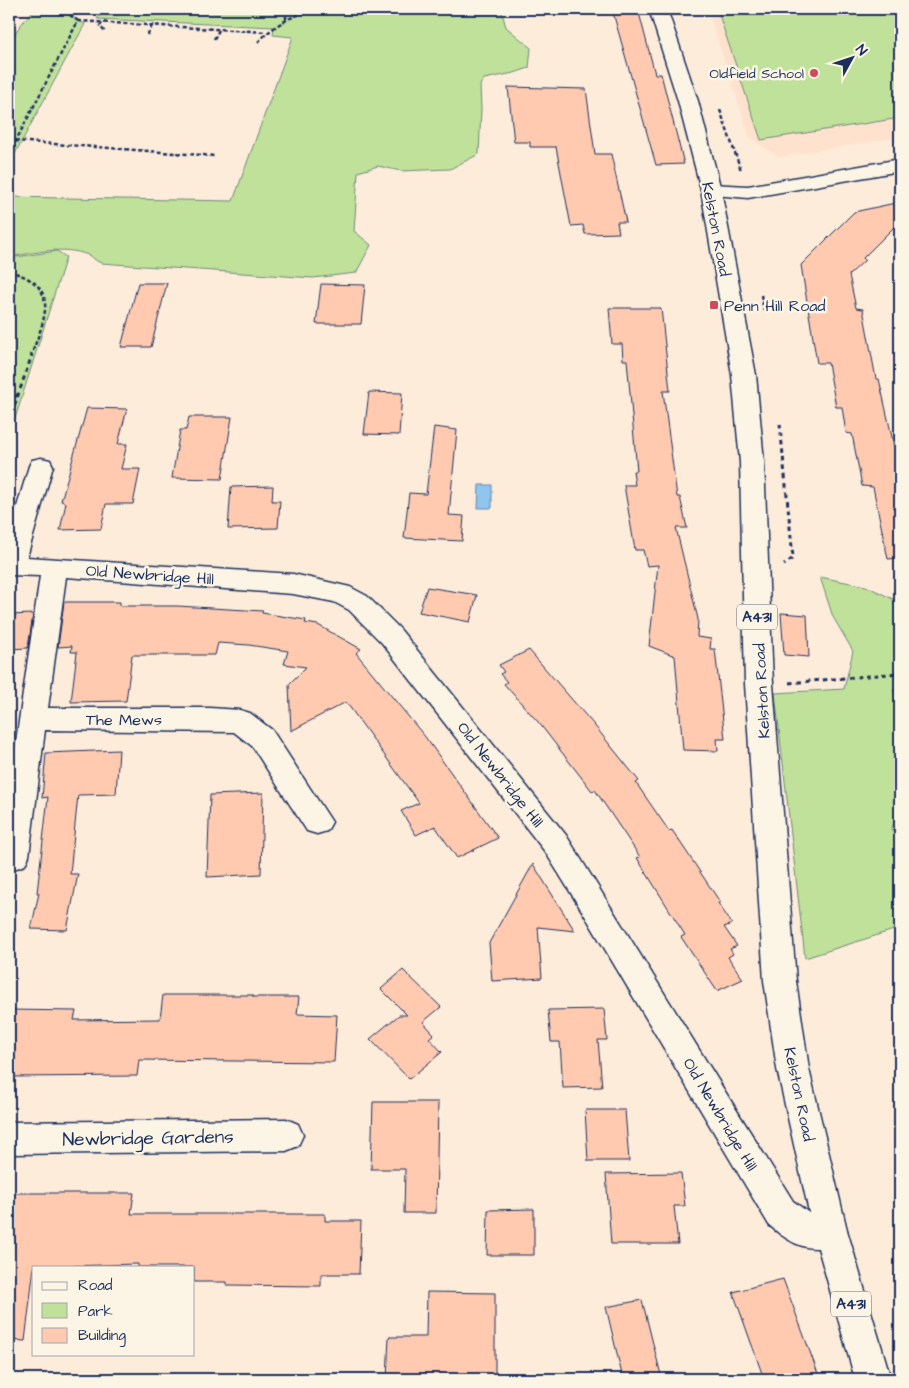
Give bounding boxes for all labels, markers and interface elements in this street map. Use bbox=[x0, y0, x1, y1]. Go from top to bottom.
north arrow bbox=[826, 32, 876, 82]
text: N bbox=[851, 40, 872, 60]
place label: Oldfield School bbox=[710, 64, 804, 84]
marker: Oldfield School bbox=[808, 67, 820, 79]
street label: Kelston Road bbox=[696, 180, 736, 278]
place label: Penn Hill Road bbox=[724, 295, 826, 317]
marker: Penn Hill Road bbox=[708, 299, 720, 311]
street label: Old Newbridge Hill bbox=[85, 560, 215, 591]
road number: A431 bbox=[737, 604, 777, 630]
street label: Kelston Road bbox=[749, 643, 775, 739]
street label: The Mews bbox=[86, 709, 162, 731]
street label: Old Newbridge Hill bbox=[451, 717, 548, 833]
street label: Kelston Road bbox=[778, 1045, 820, 1143]
street label: Old Newbridge Hill bbox=[677, 1054, 763, 1176]
street label: Newbridge Gardens bbox=[62, 1124, 234, 1154]
legend bbox=[32, 1266, 195, 1356]
text: Road bbox=[78, 1275, 113, 1296]
road number: A431 bbox=[831, 1292, 871, 1316]
text: Park bbox=[78, 1301, 113, 1322]
text: Building bbox=[78, 1325, 126, 1347]

